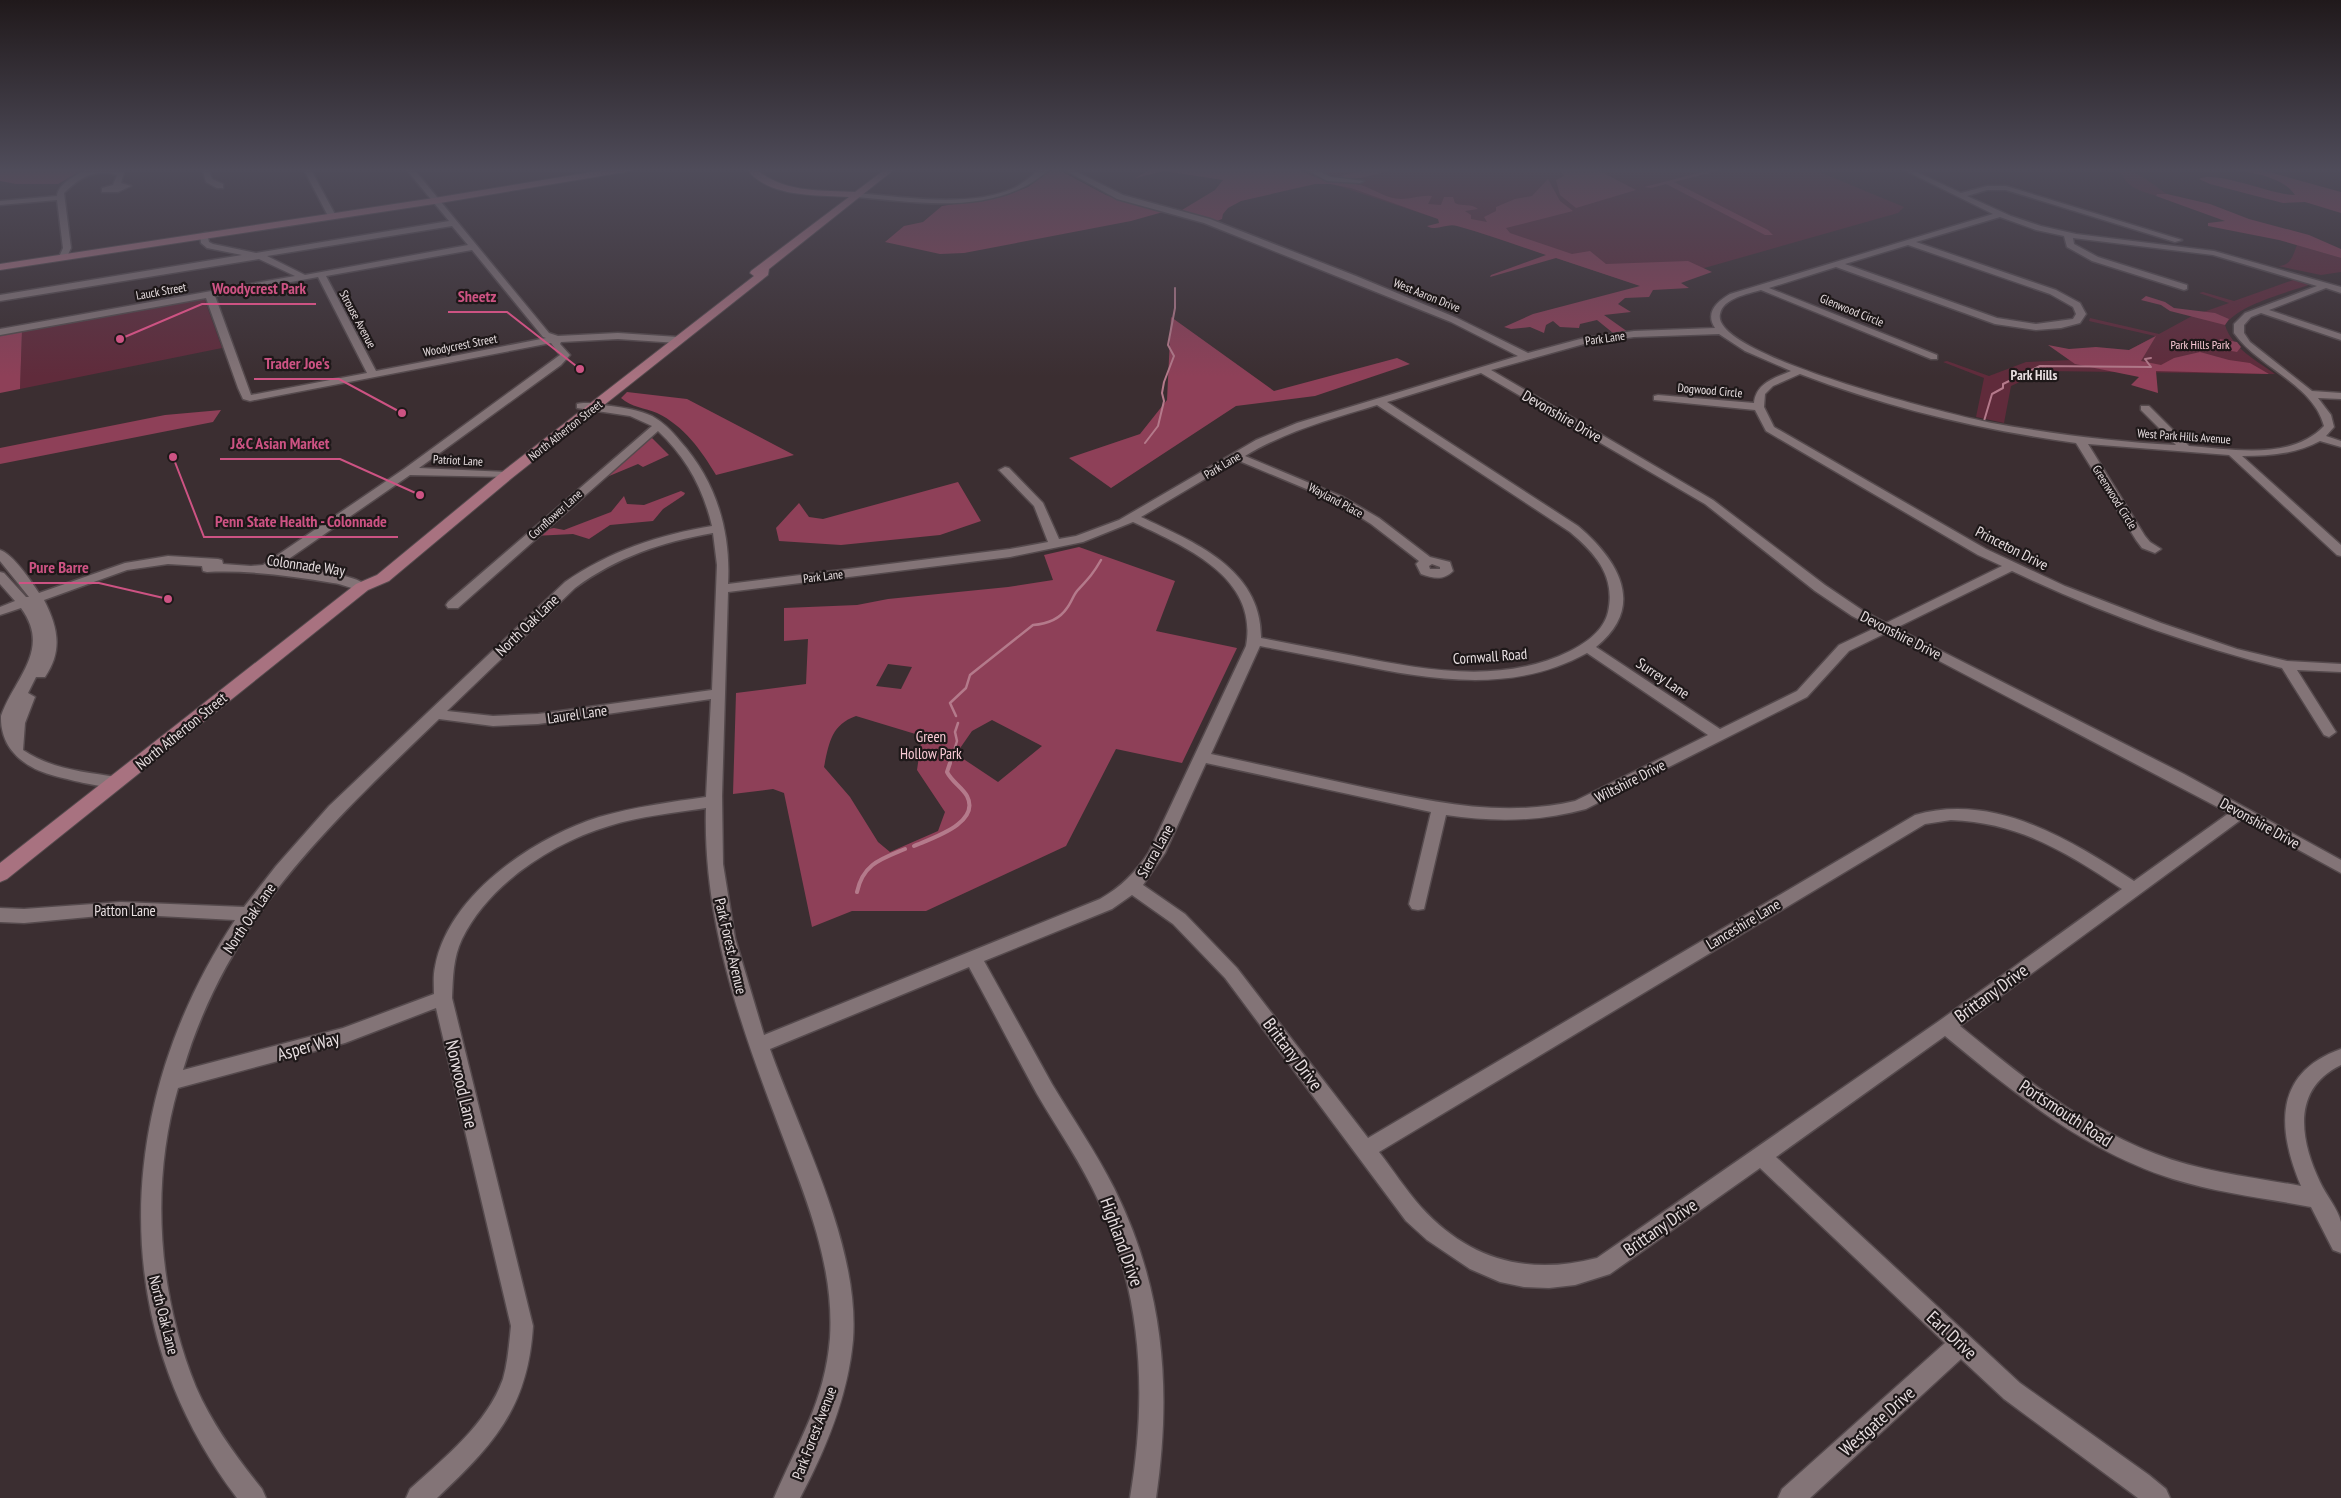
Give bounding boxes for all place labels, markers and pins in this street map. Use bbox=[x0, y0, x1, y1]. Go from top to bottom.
callout: Woodycrest Park bbox=[202, 273, 316, 304]
callout: Sheetz bbox=[448, 281, 507, 312]
callout: Trader Joe's bbox=[254, 348, 339, 379]
callout: J&C Asian Market bbox=[220, 428, 340, 459]
callout: Penn State Health - Colonnade bbox=[204, 506, 398, 537]
callout: Pure Barre bbox=[19, 552, 99, 583]

